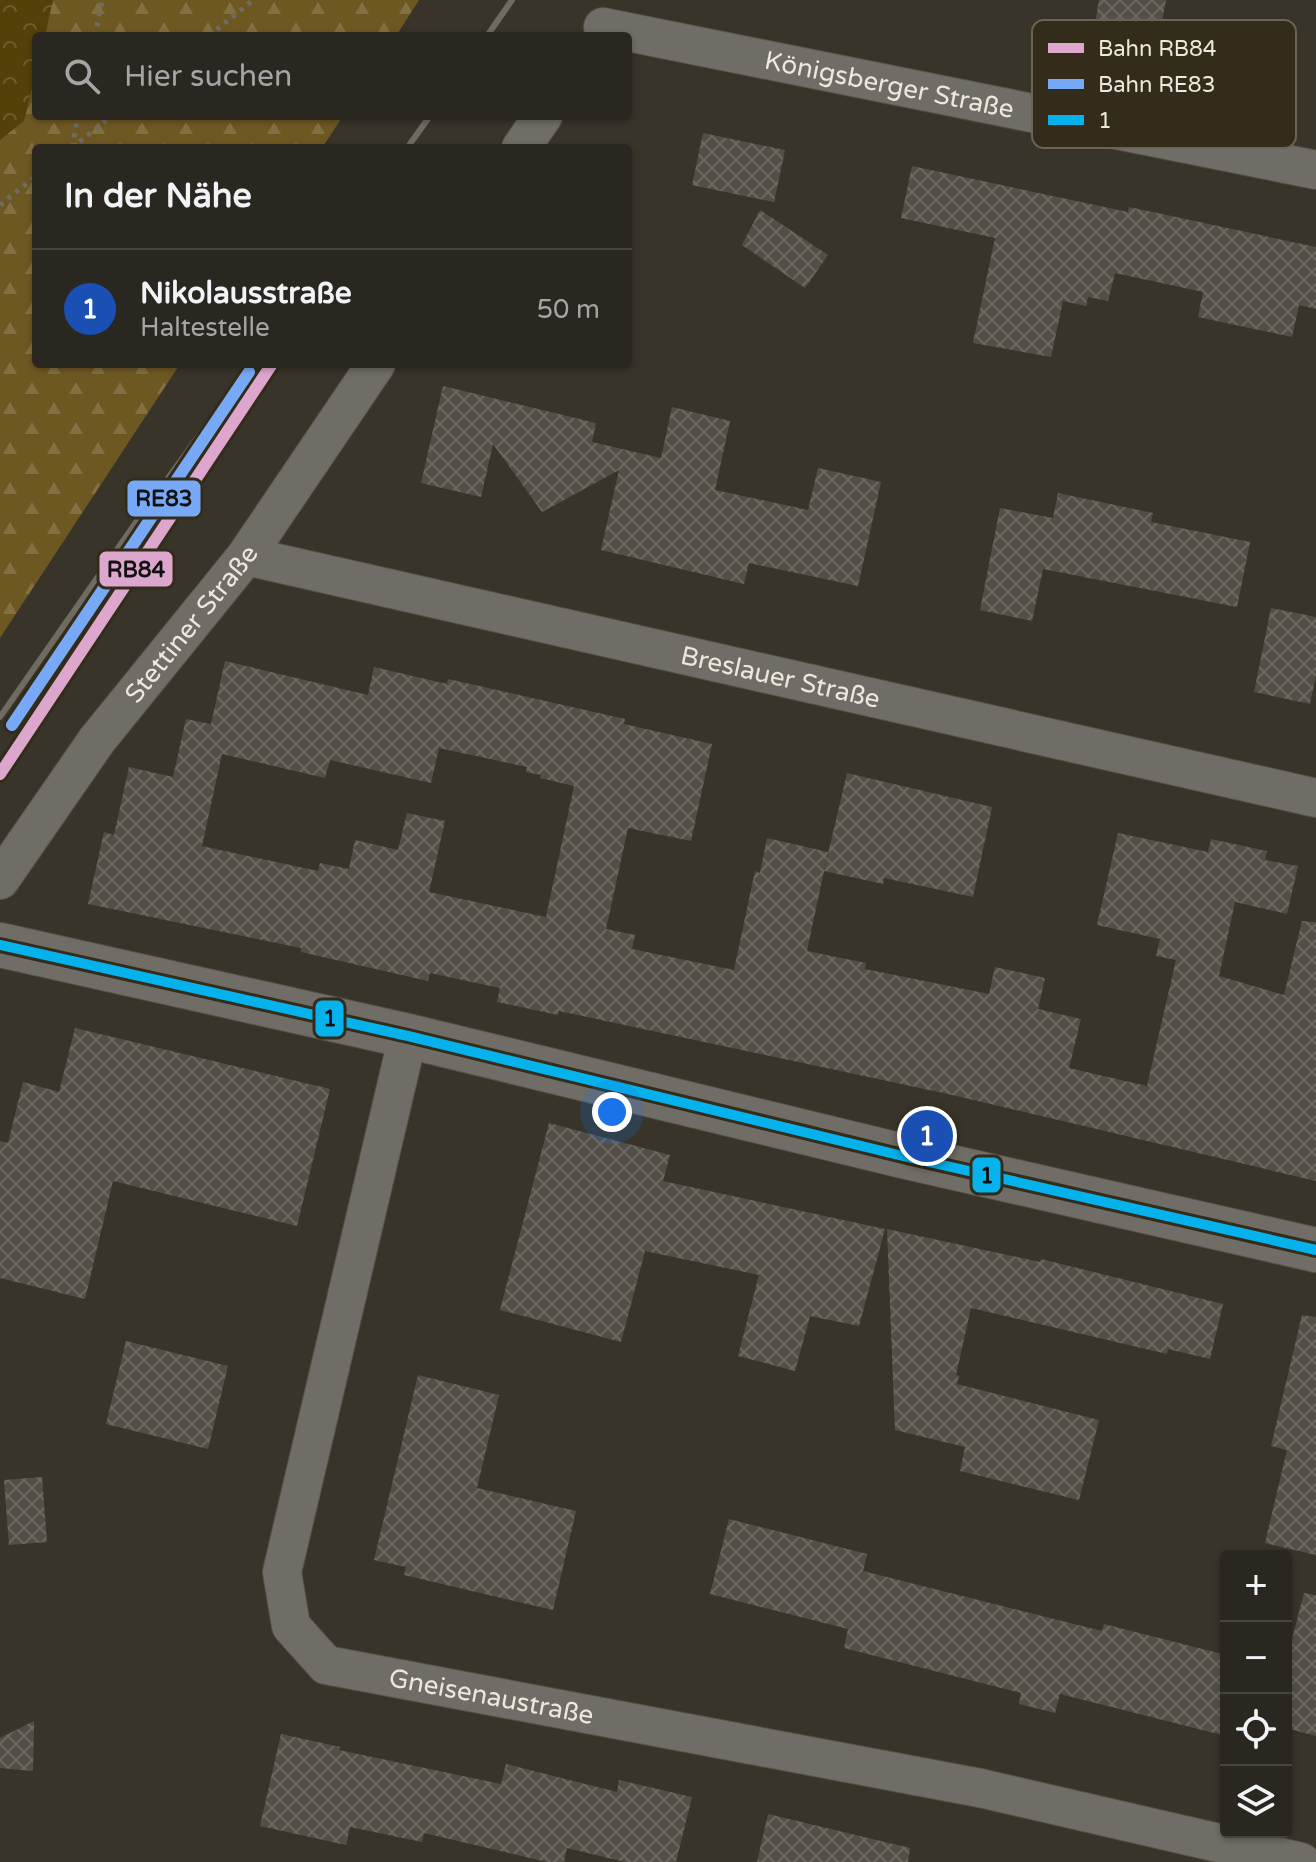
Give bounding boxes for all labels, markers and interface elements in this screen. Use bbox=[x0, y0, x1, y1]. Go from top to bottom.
legend bbox=[1032, 20, 1296, 148]
search box bbox=[32, 32, 632, 120]
text: Bahn RB84 bbox=[1098, 36, 1217, 62]
street label: Königsberger Straße bbox=[762, 44, 1017, 125]
icon: search bbox=[60, 54, 104, 98]
text: Hier suchen bbox=[124, 58, 292, 95]
text: Bahn RE83 bbox=[1098, 72, 1215, 98]
text: 1 bbox=[1098, 108, 1112, 134]
text: In der Nähe bbox=[64, 176, 252, 217]
text: Nikolausstraße bbox=[140, 275, 352, 312]
text: 1 bbox=[82, 294, 98, 325]
text: 50 m bbox=[537, 294, 600, 325]
text: Haltestelle bbox=[140, 312, 270, 343]
line badge: RE83 bbox=[126, 479, 202, 518]
text: RE83 bbox=[135, 486, 193, 512]
street label: Stettiner Straße bbox=[118, 539, 264, 709]
line badge: RB84 bbox=[98, 550, 174, 588]
text: RB84 bbox=[107, 557, 165, 583]
street label: Breslauer Straße bbox=[678, 639, 883, 714]
line badge: 1 bbox=[314, 999, 345, 1038]
text: 1 bbox=[323, 1006, 337, 1032]
your location bbox=[592, 1092, 632, 1132]
pin: 1 bbox=[901, 1106, 953, 1166]
line badge: 1 bbox=[971, 1156, 1002, 1194]
text: 1 bbox=[980, 1163, 994, 1189]
map controls bbox=[1220, 1550, 1292, 1838]
button: + bbox=[1220, 1550, 1292, 1622]
button: − bbox=[1220, 1622, 1292, 1694]
street label: Gneisenaustraße bbox=[386, 1662, 596, 1731]
button: locate bbox=[1220, 1694, 1292, 1766]
button: layers bbox=[1220, 1766, 1292, 1838]

